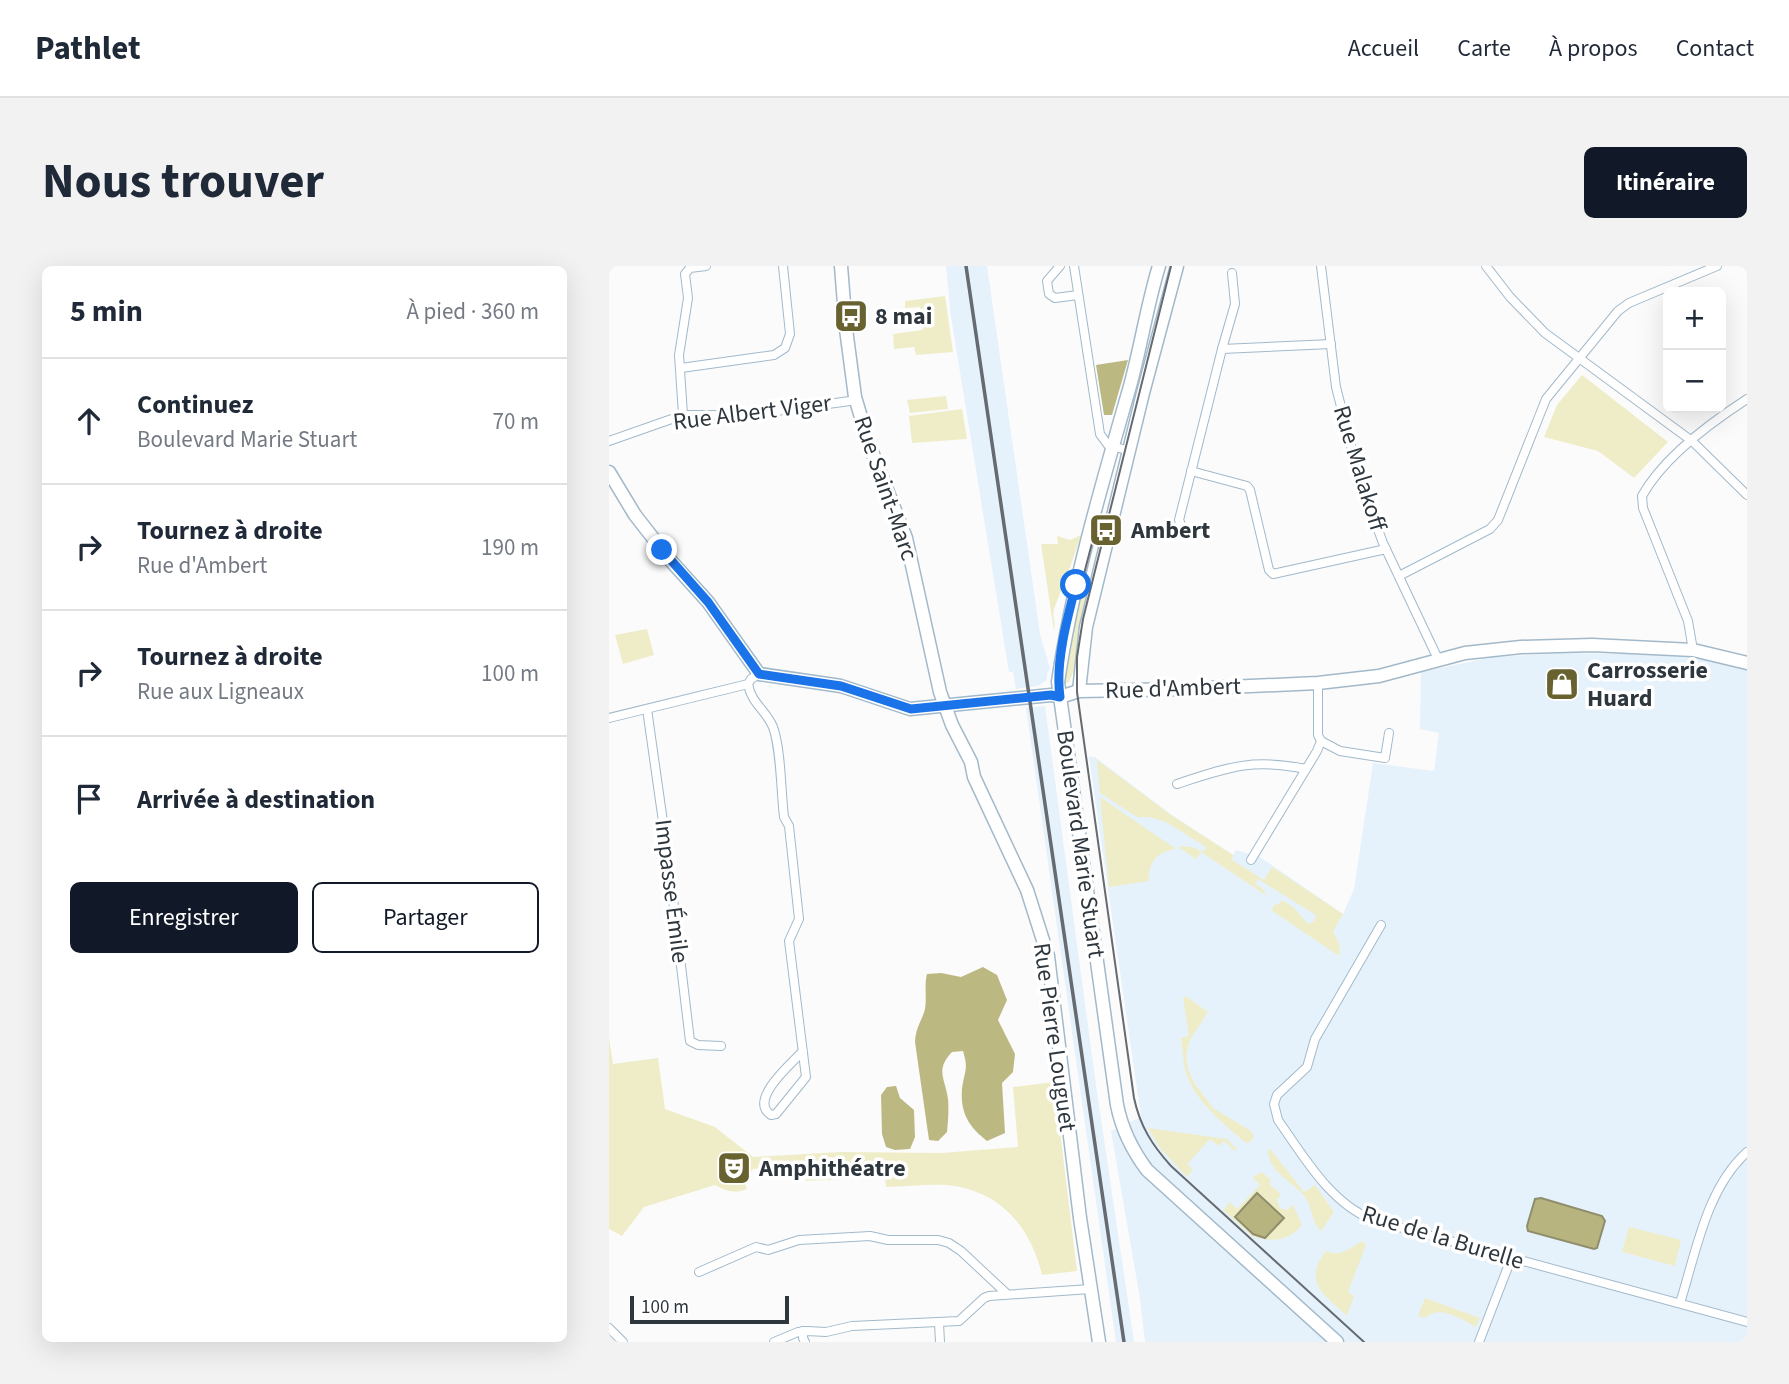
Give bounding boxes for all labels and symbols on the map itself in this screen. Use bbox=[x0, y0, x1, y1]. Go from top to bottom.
bus stop icon: 8 mai bbox=[832, 297, 870, 335]
place label: 8 mai bbox=[875, 299, 932, 334]
street label: Rue Albert Viger bbox=[671, 385, 834, 440]
street label: Rue Malakoff bbox=[1324, 401, 1396, 536]
street label: Rue Saint-Marc bbox=[844, 411, 927, 565]
bus stop icon: Ambert bbox=[1087, 511, 1125, 549]
place label: Ambert bbox=[1130, 513, 1210, 548]
route end bbox=[646, 534, 677, 565]
route start bbox=[1060, 569, 1091, 600]
place label: Carrosserie Huard bbox=[1587, 653, 1708, 716]
shop icon: Carrosserie Huard bbox=[1543, 665, 1581, 703]
street label: Rue d'Ambert bbox=[1104, 669, 1242, 708]
street label: Boulevard Marie Stuart bbox=[1047, 728, 1114, 960]
street label: Impasse Émile bbox=[645, 817, 698, 965]
street label: Rue Pierre Louguet bbox=[1024, 940, 1085, 1134]
theatre icon: Amphithéatre bbox=[715, 1149, 753, 1187]
place label: Amphithéatre bbox=[758, 1151, 906, 1186]
street label: Rue de la Burelle bbox=[1358, 1196, 1528, 1279]
scale bar bbox=[630, 1293, 789, 1325]

